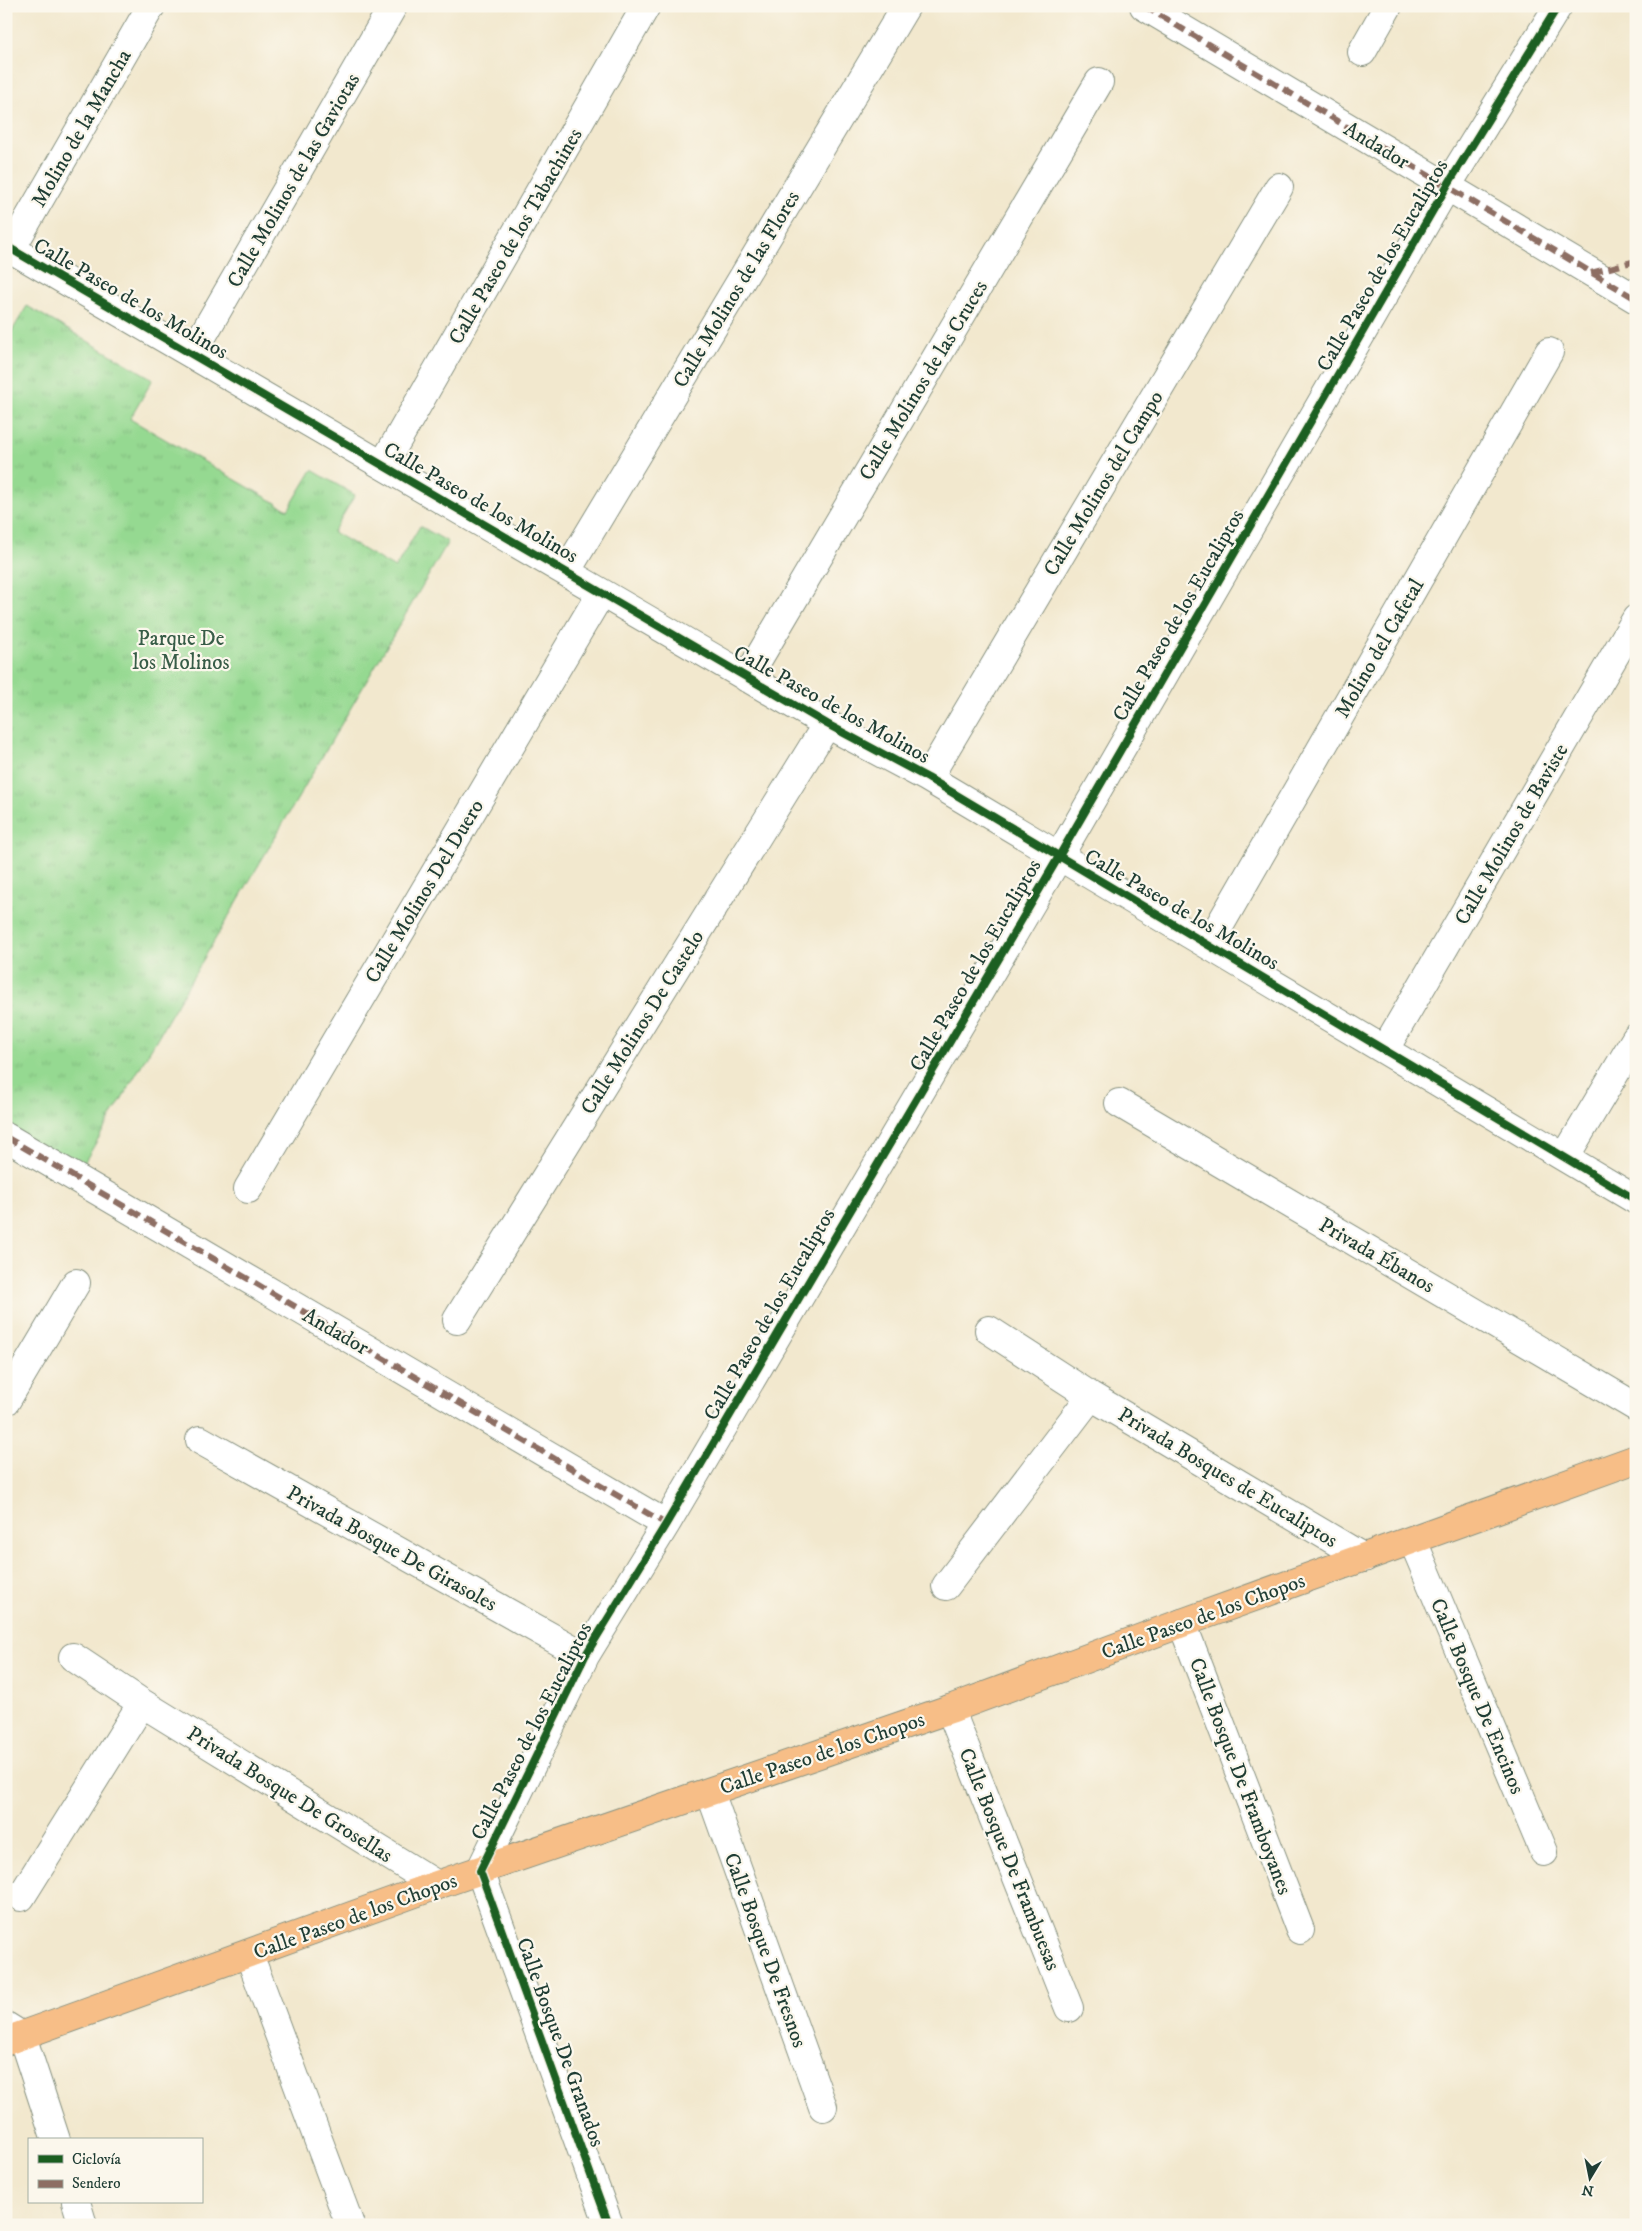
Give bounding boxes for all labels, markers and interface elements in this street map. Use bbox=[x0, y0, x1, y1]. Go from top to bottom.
street label: Molino de la Mancha bbox=[26, 45, 138, 212]
street label: Calle Molinos de las Gaviotas bbox=[222, 69, 366, 292]
street label: Andador bbox=[1339, 116, 1414, 176]
street label: Calle Paseo de los Tabachines bbox=[443, 124, 589, 349]
street label: Calle Paseo de los Eucaliptos bbox=[1311, 155, 1454, 376]
street label: Calle Molinos de las Flores bbox=[668, 186, 806, 393]
street label: Calle Paseo de los Molinos bbox=[28, 232, 233, 365]
street label: Calle Molinos de las Cruces bbox=[854, 276, 994, 485]
street label: Calle Molinos del Campo bbox=[1038, 386, 1169, 581]
street label: Calle Paseo de los Molinos bbox=[378, 436, 583, 569]
street label: Calle Paseo de los Eucaliptos bbox=[1107, 505, 1250, 726]
street label: Molino del Cafetal bbox=[1329, 574, 1431, 723]
park label: Parque De los Molinos bbox=[133, 626, 229, 676]
street label: Calle Paseo de los Molinos bbox=[729, 640, 934, 770]
street label: Calle Molinos de Baviste bbox=[1449, 739, 1575, 930]
street label: Calle Molinos Del Duero bbox=[360, 795, 490, 988]
street label: Calle Paseo de los Molinos bbox=[1079, 843, 1284, 976]
street label: Calle Paseo de los Eucaliptos bbox=[904, 855, 1047, 1076]
street label: Calle Molinos De Castelo bbox=[575, 925, 710, 1120]
street label: Calle Paseo de los Eucaliptos bbox=[698, 1204, 841, 1425]
street label: Privada Ébanos bbox=[1314, 1211, 1439, 1299]
street label: Andador bbox=[298, 1303, 373, 1361]
street label: Privada Bosques de Eucaliptos bbox=[1113, 1402, 1342, 1554]
street label: Privada Bosque De Girasoles bbox=[282, 1480, 501, 1618]
street label: Calle Paseo de los Chopos bbox=[1098, 1568, 1309, 1666]
street label: Calle Bosque De Encinos bbox=[1424, 1595, 1530, 1798]
street label: Calle Paseo de los Eucaliptos bbox=[466, 1618, 598, 1845]
street label: Calle Bosque De Framboyanes bbox=[1183, 1654, 1297, 1898]
street label: Calle Paseo de los Chopos bbox=[717, 1707, 928, 1801]
street label: Privada Bosque De Grosellas bbox=[182, 1721, 397, 1869]
street label: Calle Bosque De Frambuesas bbox=[953, 1744, 1066, 1974]
street label: Calle Bosque De Fresnos bbox=[718, 1849, 812, 2051]
street label: Calle Paseo de los Chopos bbox=[250, 1868, 461, 1966]
street label: Calle Bosque De Granados bbox=[510, 1934, 610, 2150]
legend bbox=[28, 2138, 202, 2204]
text: Ciclovía bbox=[72, 2150, 121, 2169]
north arrow bbox=[1564, 2154, 1614, 2204]
text: Sendero bbox=[72, 2174, 120, 2193]
text: N bbox=[1580, 2180, 1595, 2200]

